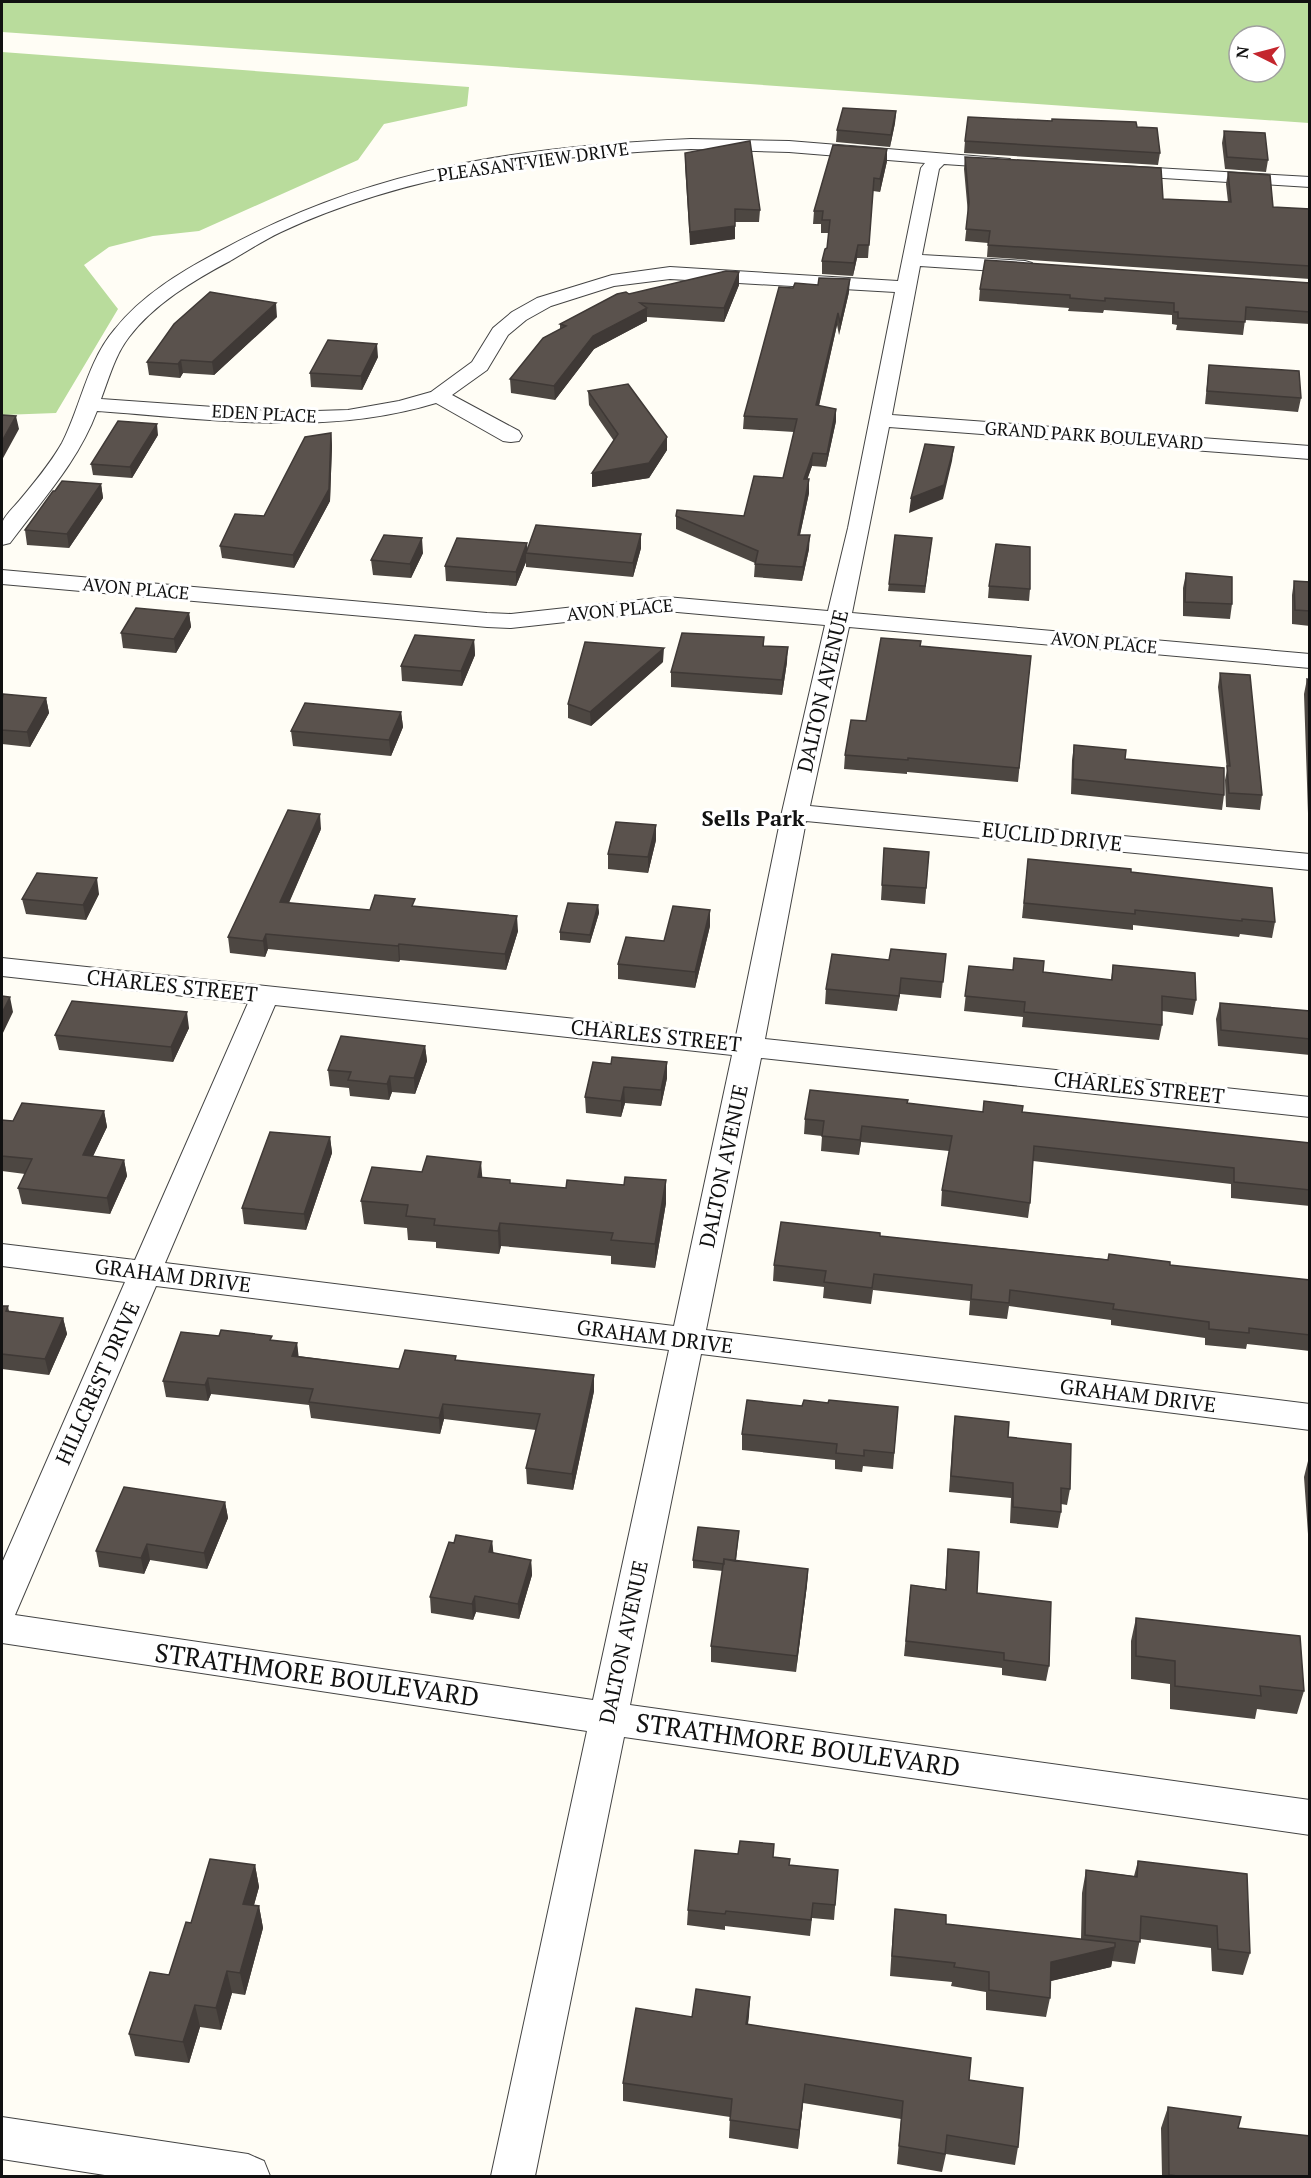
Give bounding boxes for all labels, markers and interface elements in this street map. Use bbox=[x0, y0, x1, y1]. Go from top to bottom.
north arrow bbox=[1227, 24, 1287, 84]
text: N bbox=[1231, 45, 1254, 60]
street label: PLEASANTVIEW DRIVE bbox=[435, 136, 630, 186]
street label: EDEN PLACE bbox=[211, 398, 317, 428]
street label: GRAND PARK BOULEVARD bbox=[984, 415, 1204, 455]
street label: AVON PLACE bbox=[82, 571, 190, 605]
street label: AVON PLACE bbox=[566, 592, 674, 626]
street label: DALTON AVENUE bbox=[790, 607, 854, 775]
street label: AVON PLACE bbox=[1050, 625, 1158, 659]
district label: Sells Park bbox=[701, 803, 805, 832]
street label: EUCLID DRIVE bbox=[981, 815, 1124, 857]
street label: CHARLES STREET bbox=[85, 962, 259, 1008]
street label: CHARLES STREET bbox=[569, 1012, 743, 1058]
street label: CHARLES STREET bbox=[1052, 1064, 1226, 1110]
street label: DALTON AVENUE bbox=[692, 1082, 754, 1250]
street label: GRAHAM DRIVE bbox=[93, 1252, 253, 1298]
street label: HILLCREST DRIVE bbox=[49, 1297, 146, 1469]
street label: GRAHAM DRIVE bbox=[575, 1313, 735, 1359]
street label: GRAHAM DRIVE bbox=[1058, 1372, 1218, 1418]
street label: DALTON AVENUE bbox=[592, 1558, 654, 1726]
street label: STRATHMORE BOULEVARD bbox=[153, 1634, 481, 1714]
street label: STRATHMORE BOULEVARD bbox=[634, 1704, 962, 1784]

